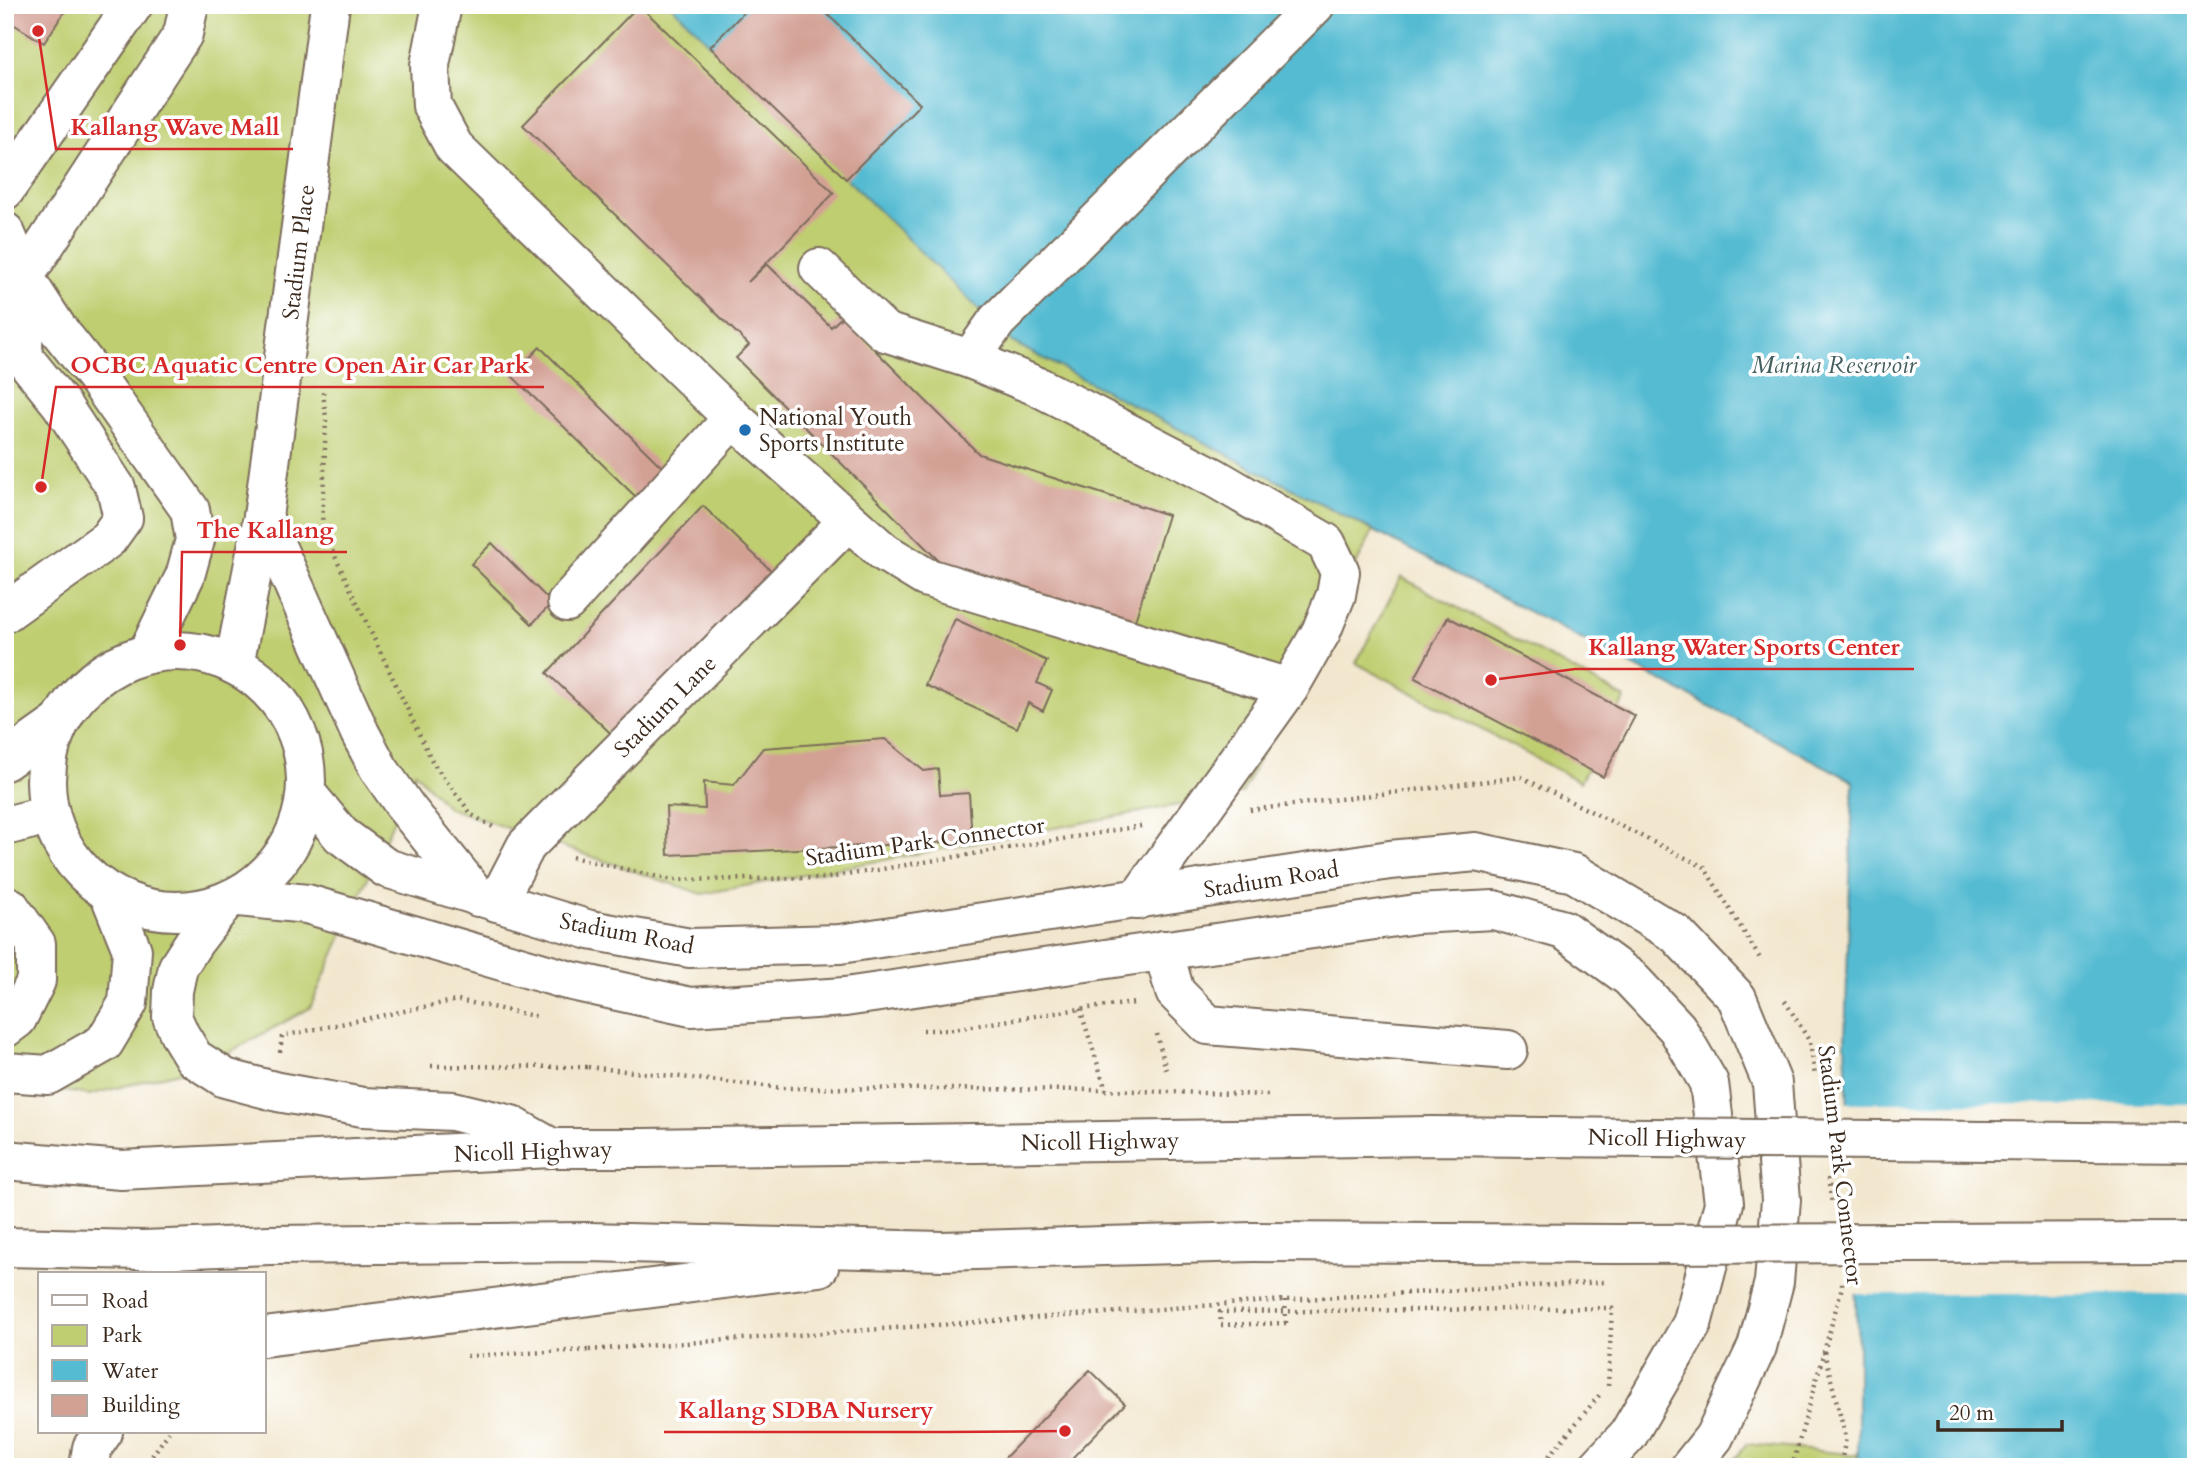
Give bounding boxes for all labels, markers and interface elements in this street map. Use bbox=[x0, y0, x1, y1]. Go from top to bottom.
callout: Kallang Wave Mall bbox=[56, 104, 293, 149]
text: Kallang Wave Mall bbox=[71, 111, 279, 144]
street label: Stadium Place bbox=[275, 183, 322, 321]
callout: OCBC Aquatic Centre Open Air Car Park bbox=[56, 342, 544, 387]
text: OCBC Aquatic Centre Open Air Car Park bbox=[70, 349, 530, 382]
water label: Marina Reservoir bbox=[1752, 349, 1917, 382]
place label: National Youth Sports Institute bbox=[759, 402, 912, 459]
marker: National Youth Sports Institute bbox=[737, 422, 753, 438]
callout: The Kallang bbox=[182, 507, 347, 552]
text: The Kallang bbox=[196, 514, 334, 547]
callout: Kallang Water Sports Center bbox=[1575, 624, 1914, 669]
text: Kallang Water Sports Center bbox=[1588, 631, 1900, 664]
street label: Stadium Lane bbox=[607, 648, 723, 764]
street label: Stadium Park Connector bbox=[803, 809, 1047, 874]
street label: Stadium Road bbox=[1201, 853, 1342, 905]
street label: Stadium Road bbox=[557, 905, 697, 962]
street label: Stadium Park Connector bbox=[1810, 1043, 1871, 1287]
street label: Nicoll Highway bbox=[1587, 1122, 1747, 1155]
street label: Nicoll Highway bbox=[1020, 1125, 1180, 1158]
street label: Nicoll Highway bbox=[453, 1133, 613, 1170]
legend bbox=[38, 1272, 266, 1434]
text: Road bbox=[102, 1287, 148, 1316]
text: Park bbox=[102, 1321, 143, 1350]
text: Water bbox=[101, 1357, 158, 1386]
callout: Kallang SDBA Nursery bbox=[664, 1387, 947, 1432]
scale bar bbox=[1938, 1388, 2063, 1432]
text: Building bbox=[102, 1391, 180, 1420]
text: Kallang SDBA Nursery bbox=[678, 1394, 934, 1427]
text: 20 m bbox=[1949, 1399, 1994, 1428]

